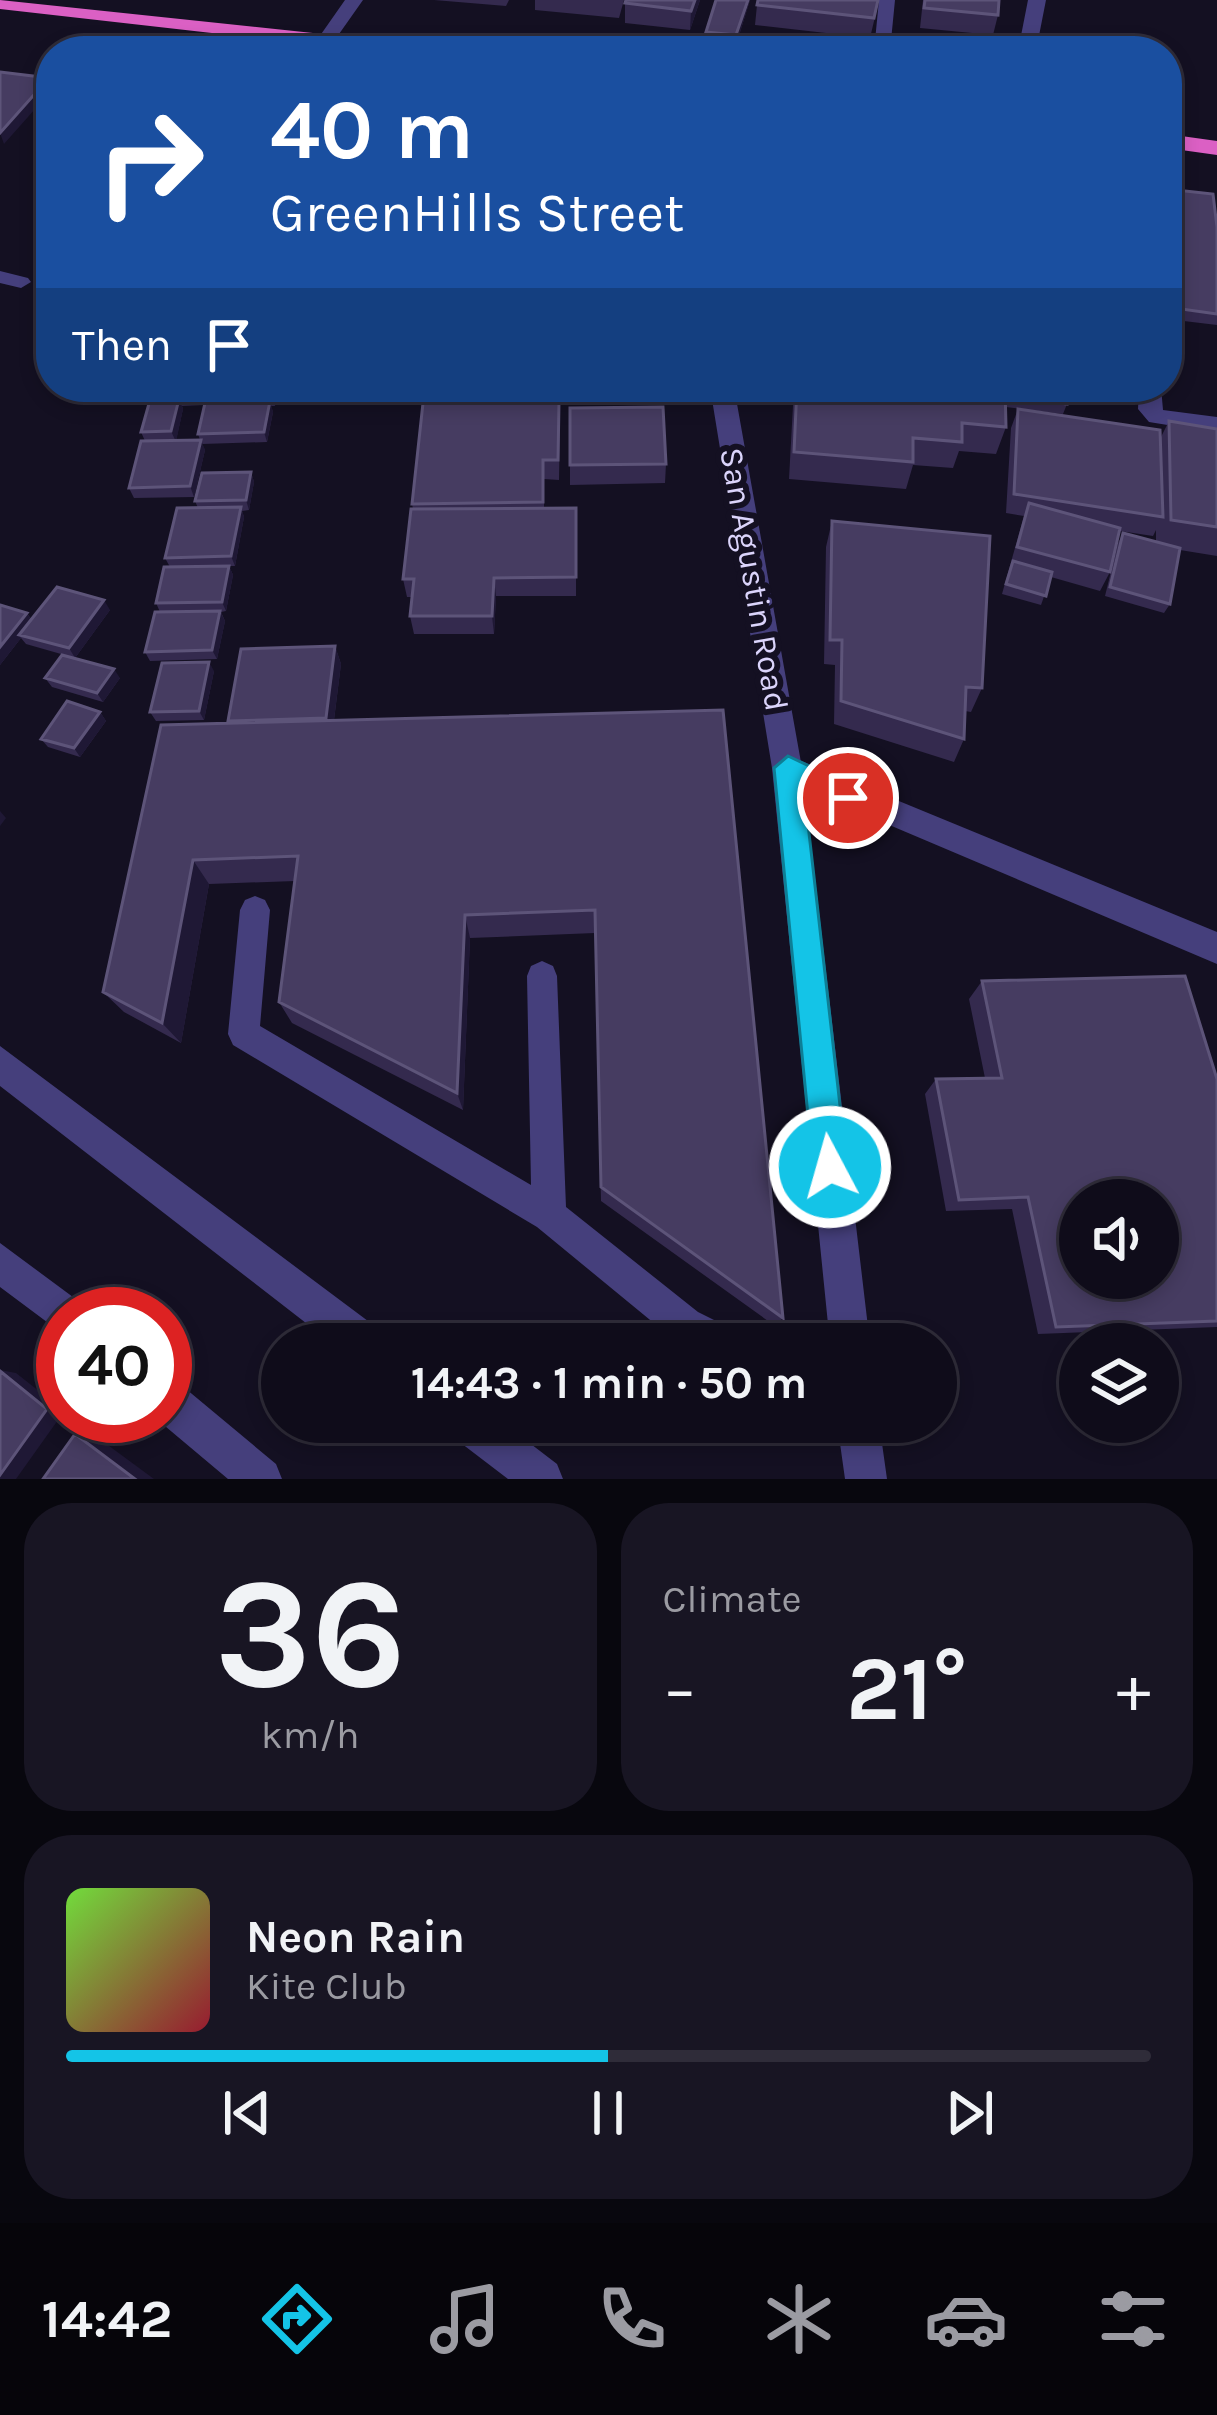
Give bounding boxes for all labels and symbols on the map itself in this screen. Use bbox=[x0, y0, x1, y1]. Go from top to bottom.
street label: San Agustin Road bbox=[712, 445, 796, 714]
pin bbox=[797, 747, 899, 849]
position arrow bbox=[767, 1104, 893, 1230]
speed limit sign: 40 bbox=[36, 1287, 192, 1443]

